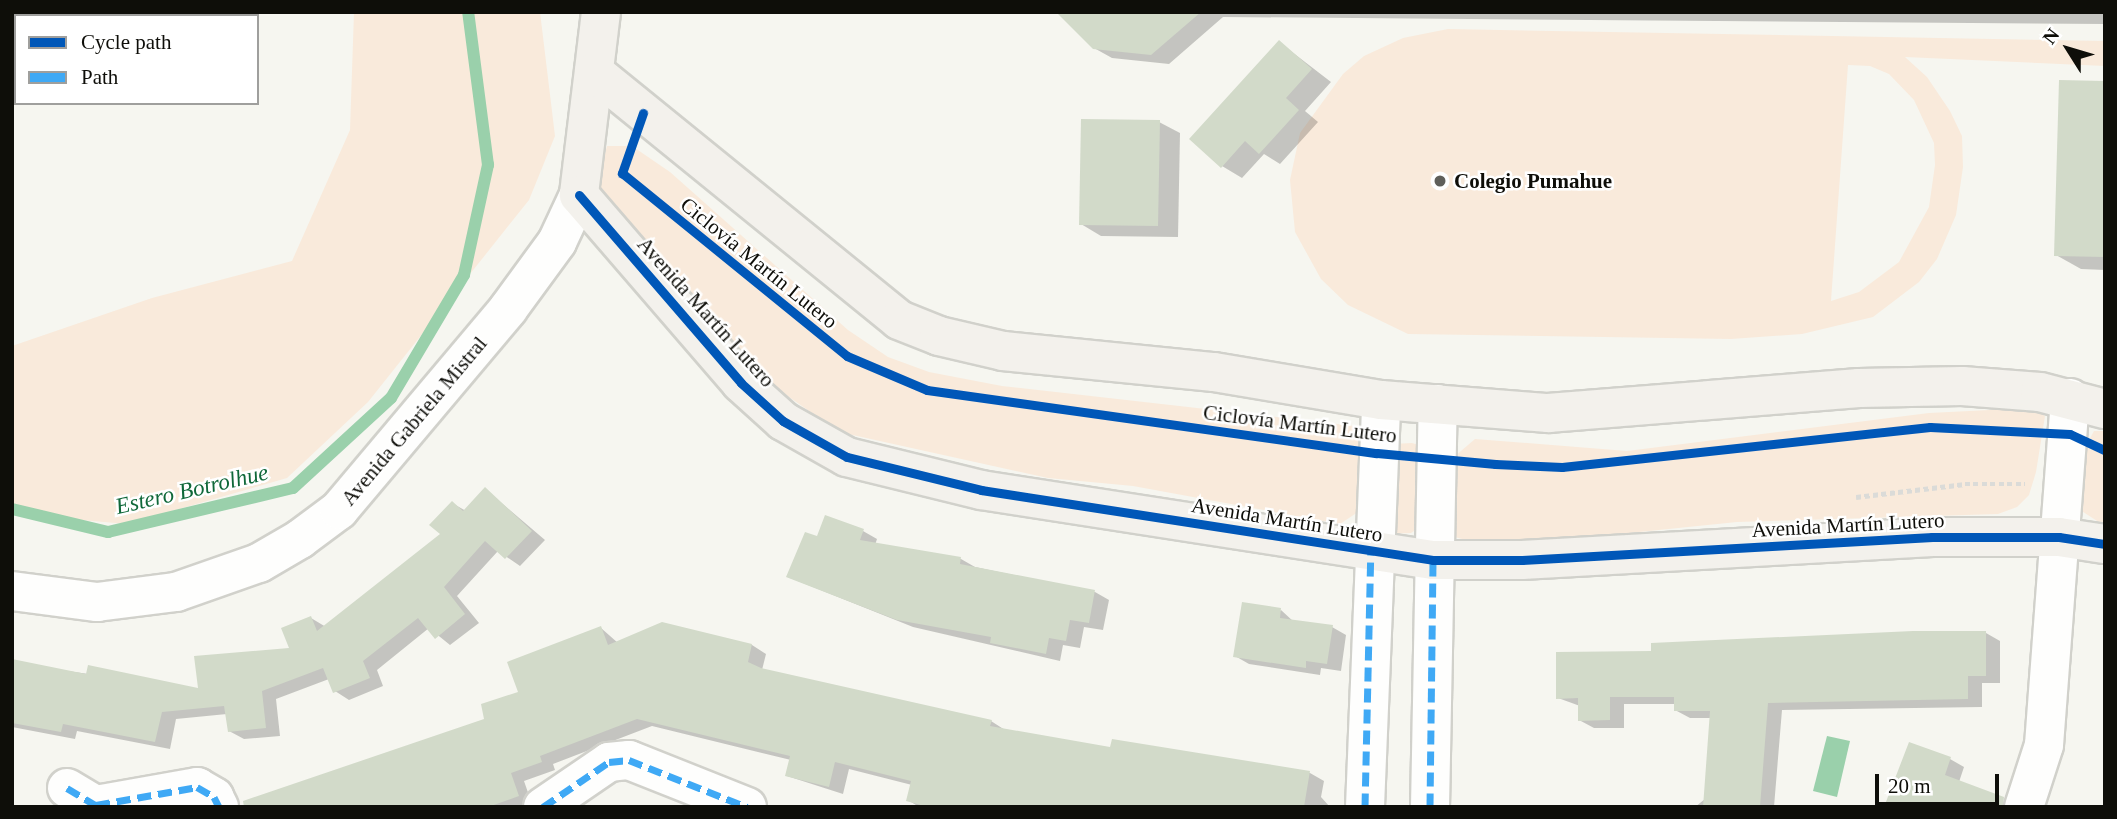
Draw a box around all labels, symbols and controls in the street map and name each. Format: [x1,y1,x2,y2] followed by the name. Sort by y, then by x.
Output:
[14,14,259,105] legend
[2033,14,2103,84] north arrow
[2038,24,2063,48] text: N
[81,30,171,54] text: Cycle path
[81,65,118,89] text: Path
[1454,168,1612,194] place label: Colegio Pumahue
[1432,173,1448,189] marker: Colegio Pumahue
[675,192,843,334] street label: Ciclovía Martín Lutero
[632,232,780,392] street label: Avenida Martín Lutero
[336,331,492,511] street label: Avenida Gabriela Mistral
[1202,400,1398,448] street label: Ciclovía Martín Lutero
[113,459,271,521] water label: Estero Botrolhue
[1190,492,1384,548] street label: Avenida Martín Lutero
[1751,507,1945,543] street label: Avenida Martín Lutero
[1879,760,2003,804] scale bar
[1888,774,1931,798] text: 20 m

